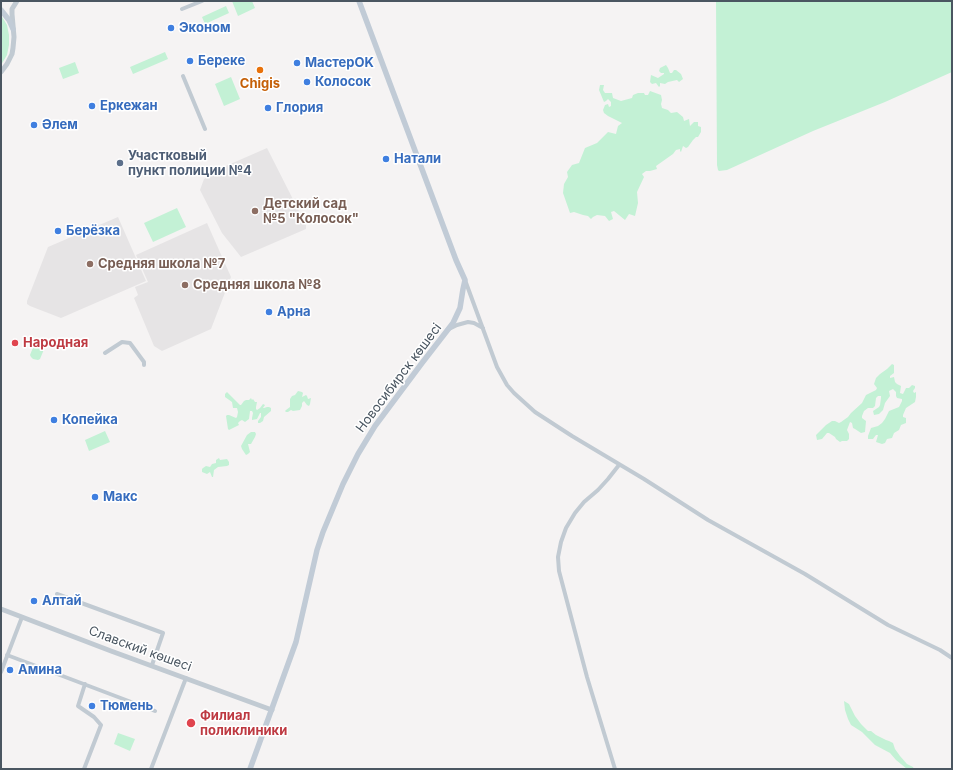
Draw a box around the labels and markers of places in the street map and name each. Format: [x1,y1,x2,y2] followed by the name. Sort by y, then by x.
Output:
[179,20,230,36] place label: Эконом
[166,23,176,33] marker: Эконом
[198,53,245,69] place label: Береке
[305,55,374,71] place label: МастерOK
[185,56,195,66] marker: Береке
[292,58,302,68] marker: МастерOK
[255,65,265,75] marker: Chigis
[315,74,371,90] place label: Колосок
[240,76,280,92] place label: Chigis
[302,77,312,87] marker: Колосок
[100,98,158,114] place label: Еркежан
[276,100,323,116] place label: Глория
[87,101,97,111] marker: Еркежан
[263,103,273,113] marker: Глория
[42,117,78,133] place label: Әлем
[29,120,39,130] marker: Әлем
[128,148,252,179] place label: Участковый пункт полиции №4
[394,151,441,167] place label: Натали
[381,154,391,164] marker: Натали
[115,158,125,168] marker: Участковый пункт полиции №4
[263,196,359,227] place label: Детский сад №5 "Колосок"
[250,206,260,216] marker: Детский сад №5 "Колосок"
[66,223,120,239] place label: Берёзка
[53,226,63,236] marker: Берёзка
[98,256,225,272] place label: Средняя школа №7
[85,259,95,269] marker: Средняя школа №7
[193,277,321,293] place label: Средняя школа №8
[180,280,190,290] marker: Средняя школа №8
[277,304,311,320] place label: Арна
[264,307,274,317] marker: Арна
[23,335,88,351] place label: Народная
[10,338,20,348] marker: Народная
[62,412,118,428] place label: Копейка
[49,415,59,425] marker: Копейка
[103,489,138,505] place label: Макс
[90,492,100,502] marker: Макс
[42,593,82,609] place label: Алтай
[29,596,39,606] marker: Алтай
[18,662,62,678] place label: Амина
[5,665,15,675] marker: Амина
[100,698,153,714] place label: Тюмень
[87,701,97,711] marker: Тюмень
[200,708,287,739] place label: Филиал поликлиники
[185,717,197,729] marker: Филиал поликлиники

